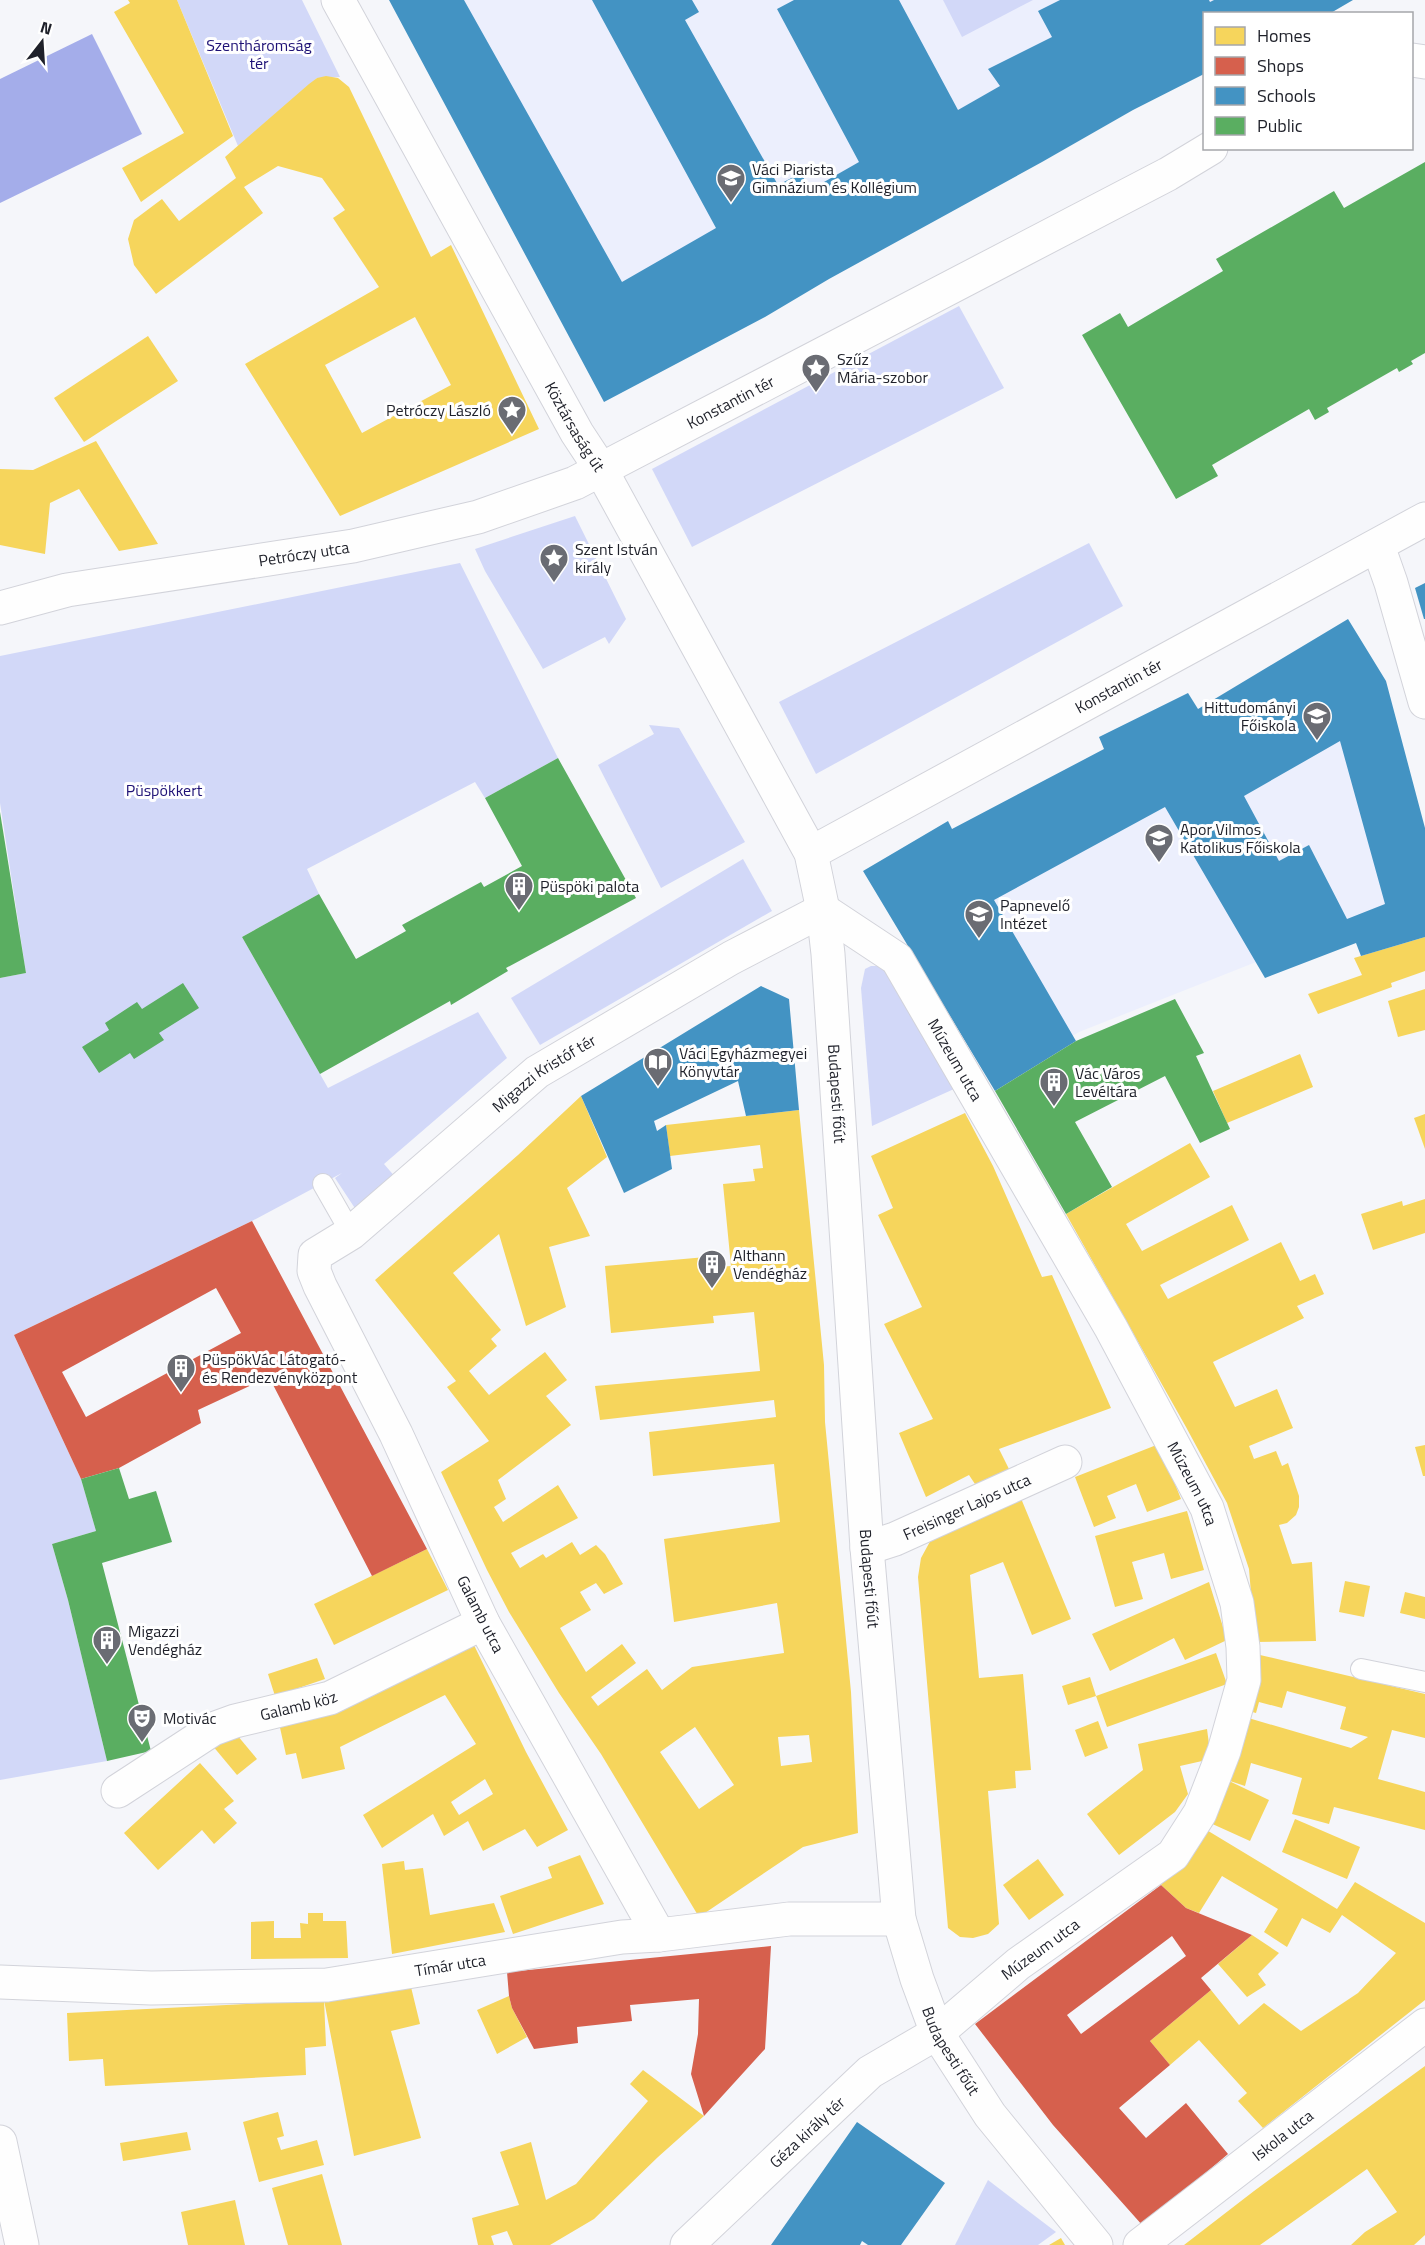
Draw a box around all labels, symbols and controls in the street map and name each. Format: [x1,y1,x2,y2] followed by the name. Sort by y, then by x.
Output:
[12,12,72,72] north arrow
[1203,12,1413,150] legend
[38,15,55,41] text: N
[1257,22,1311,49] text: Homes
[206,33,312,75] park label: Szentháromság tér
[1257,52,1304,79] text: Shops
[1257,82,1316,109] text: Schools
[1257,112,1303,139] text: Public
[752,157,917,199] place label: Váci Piarista Gimnázium és Kollégium
[715,162,747,204] school or university icon: Váci Piarista Gimnázium és Kollégium
[837,347,929,389] place label: Szűz Mária-szobor
[800,352,832,394] place icon: Szűz Mária-szobor
[682,369,779,435] street label: Konstantin tér
[539,377,611,476] street label: Köztársaság út
[496,394,528,436] place icon: Petróczy László
[386,398,491,422] place label: Petróczy László
[257,535,351,572] street label: Petróczy utca
[575,537,658,579] place label: Szent István király
[538,542,570,584] place icon: Szent István király
[1071,652,1167,719] street label: Konstantin tér
[1204,695,1296,737] place label: Hittudományi Főiskola
[1301,700,1333,742] school or university icon: Hittudományi Főiskola
[126,778,203,802] park label: Püspökkert
[1180,817,1301,859] place label: Apor Vilmos Katolikus Főiskola
[1143,822,1175,864] school or university icon: Apor Vilmos Katolikus Főiskola
[503,870,535,912] building icon: Püspöki palota
[540,874,639,898] place label: Püspöki palota
[1000,893,1070,935] place label: Papnevelő Intézet
[963,898,995,940] school or university icon: Papnevelő Intézet
[922,1014,989,1105] street label: Múzeum utca
[487,1028,601,1118] street label: Migazzi Kristóf tér
[679,1041,807,1083] place label: Váci Egyházmegyei Könyvtár
[822,1043,852,1144] street label: Budapesti főút
[642,1046,674,1088] library icon: Váci Egyházmegyei Könyvtár
[1075,1061,1141,1103] place label: Vác Város Levéltára
[1038,1066,1070,1108] building icon: Vác Város Levéltára
[733,1243,807,1285] place label: Althann Vendégház
[696,1248,728,1290] building icon: Althann Vendégház
[202,1347,358,1389] place label: PüspökVác Látogató- és Rendezvényközpont
[165,1352,197,1394] building icon: PüspökVác Látogató- és Rendezvényközpont
[1162,1437,1224,1529] street label: Múzeum utca
[899,1467,1034,1546] street label: Freisinger Lajos utca
[854,1528,886,1629] street label: Budapesti főút
[451,1571,511,1657] street label: Galamb utca
[128,1619,202,1661] place label: Migazzi Vendégház
[91,1624,123,1666] building icon: Migazzi Vendégház
[258,1684,341,1727] street label: Galamb köz
[126,1702,158,1744] theatre icon: Motivác
[163,1706,216,1730] place label: Motivác
[996,1912,1084,1986] street label: Múzeum utca
[413,1947,487,1983] street label: Tímár utca
[916,2003,986,2100] street label: Budapesti főút
[764,2090,850,2173] street label: Géza király tér
[1247,2104,1318,2166] street label: Iskola utca

